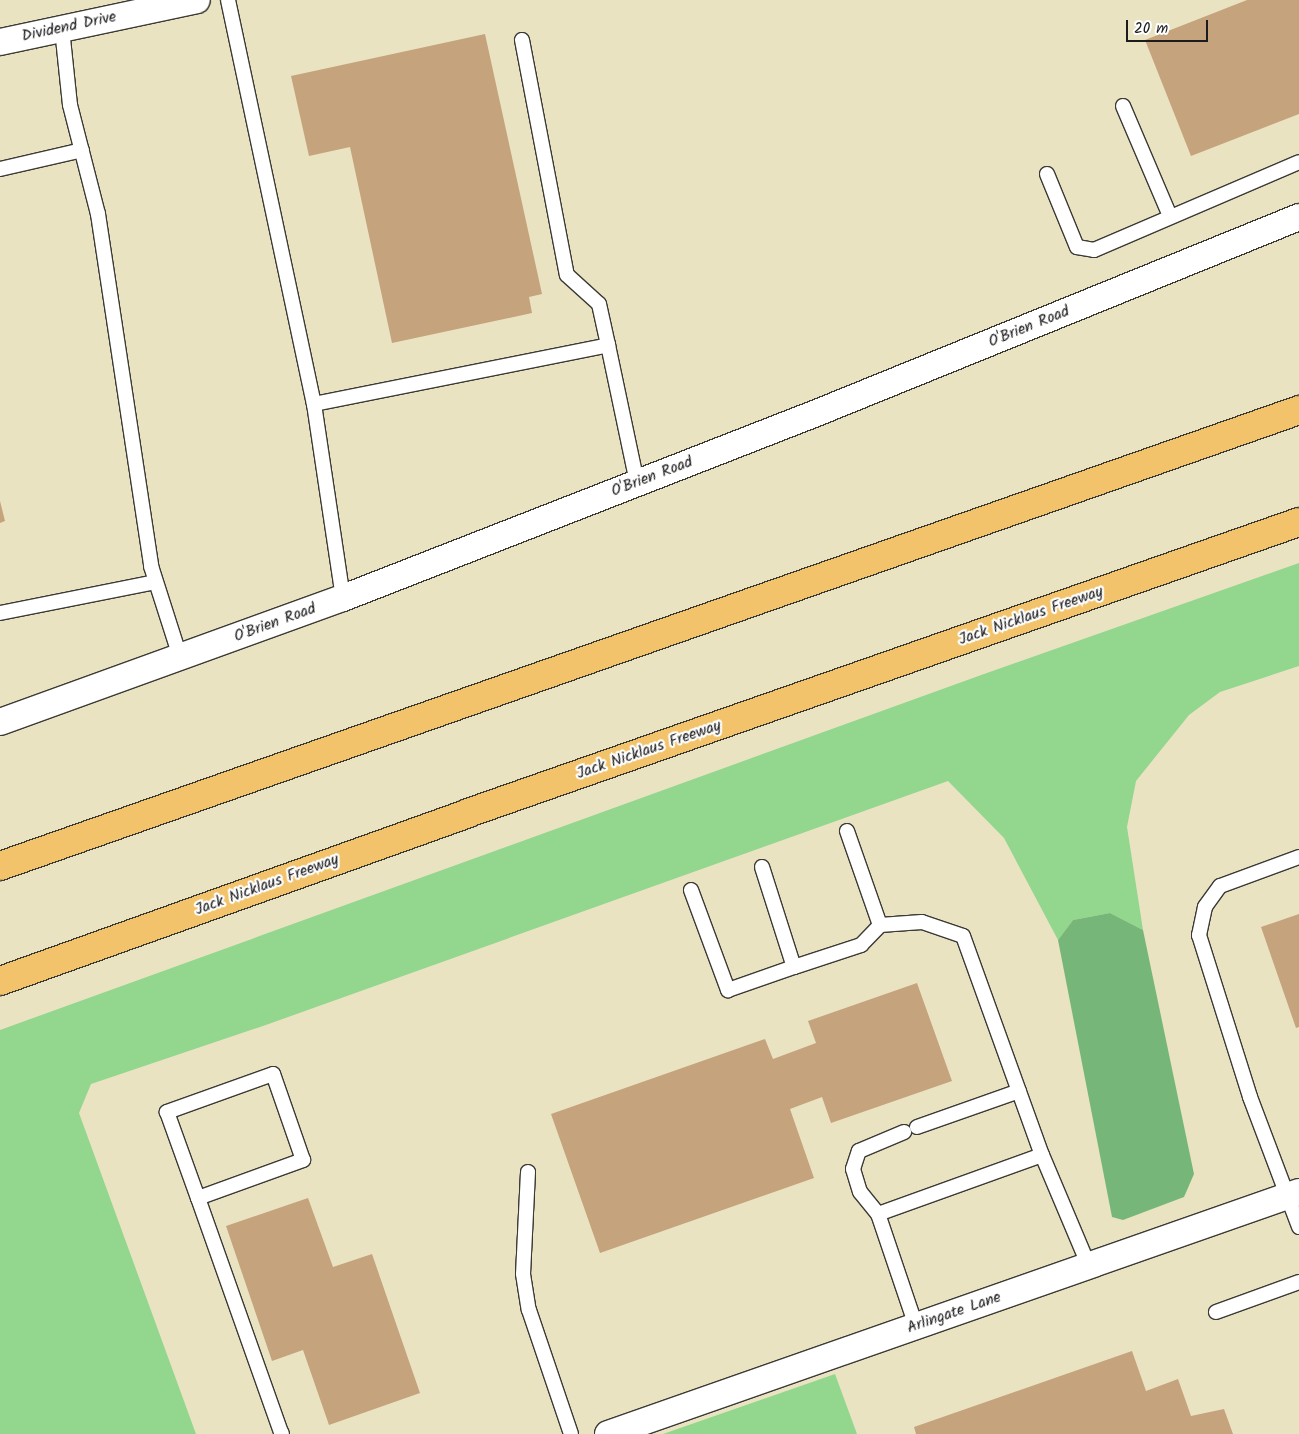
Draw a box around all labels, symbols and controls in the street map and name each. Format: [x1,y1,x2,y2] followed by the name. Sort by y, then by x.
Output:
[20,8,118,46] street label: Dividend Drive
[1129,10,1212,42] scale bar
[1134,17,1168,41] text: 20 m
[986,302,1072,352] street label: O'Brien Road
[609,453,695,501] street label: O'Brien Road
[956,582,1106,650] street label: Jack Nicklaus Freeway
[231,599,319,647] street label: O'Brien Road
[574,716,724,784] street label: Jack Nicklaus Freeway
[193,850,341,920] street label: Jack Nicklaus Freeway
[904,1288,1004,1338] street label: Arlingate Lane

